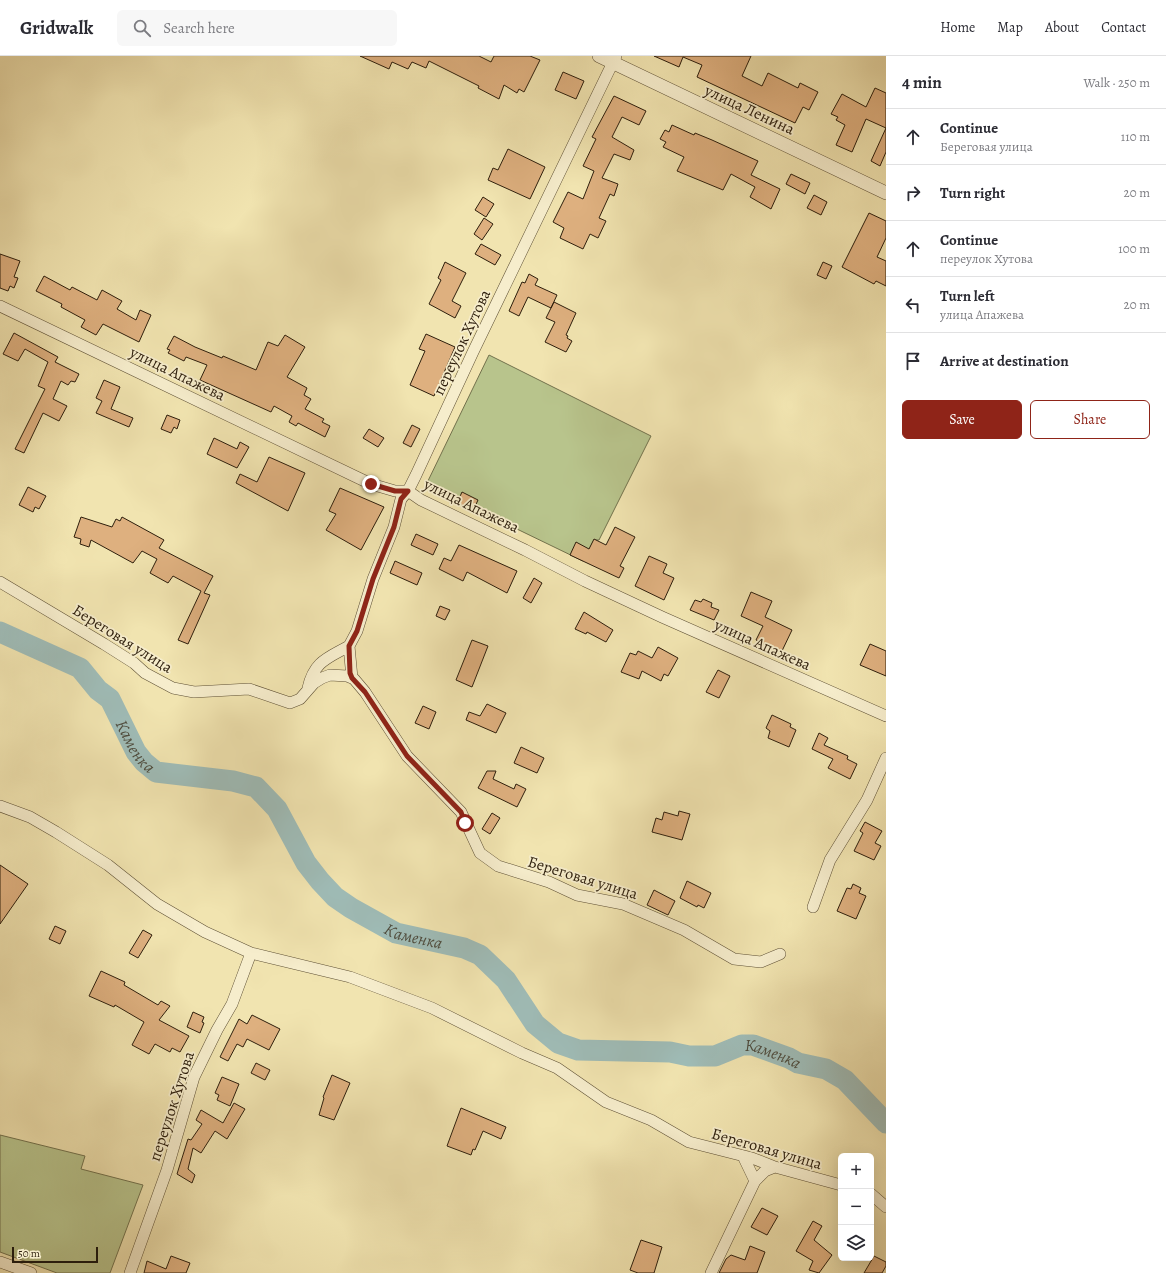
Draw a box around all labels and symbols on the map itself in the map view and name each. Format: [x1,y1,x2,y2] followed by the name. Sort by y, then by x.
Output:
[700,79,799,141] street label: улица Ленина
[428,285,496,399] street label: переулок Хутова
[125,341,229,407] street label: улица Апажева
[419,473,523,539] street label: улица Апажева
[362,475,380,493] route end
[68,599,177,679] street label: Береговая улица
[710,613,815,676] street label: улица Апажева
[110,716,160,779] water label: Каменка
[456,814,474,832] route start
[525,851,641,905] street label: Береговая улица
[380,918,445,955] water label: Каменка
[745,1034,805,1075] water label: Каменка
[144,1048,200,1164] street label: переулок Хутова
[709,1123,825,1175] street label: Береговая улица
[12,1245,98,1264] scale bar

